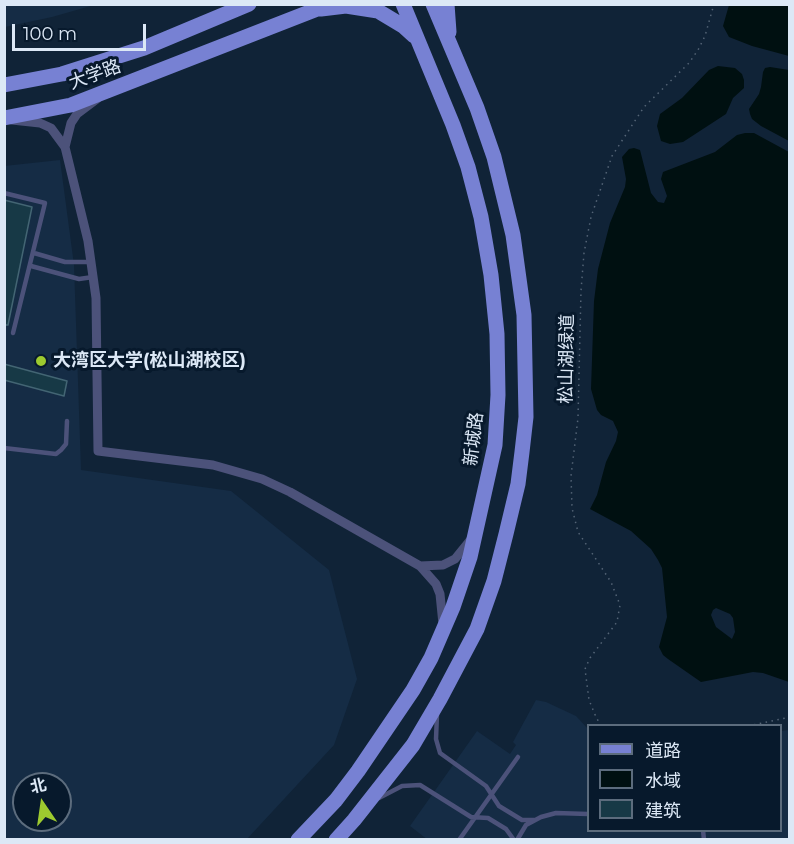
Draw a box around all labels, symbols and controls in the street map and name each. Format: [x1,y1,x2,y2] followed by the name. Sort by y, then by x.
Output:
[15,12,148,50] scale bar
[23,23,77,45] text: 100 m
[66,56,124,94] street label: 大学路
[555,314,579,404] street label: 松山湖绿道
[53,350,246,372] place label: 大湾区大学(松山湖校区)
[34,354,48,368] marker: 大湾区大学(松山湖校区)
[460,411,488,467] street label: 新城路
[587,724,782,832] legend
[645,740,681,762] text: 道路
[645,770,681,792] text: 水域
[12,772,72,832] north arrow
[28,775,48,797] text: 北
[645,800,681,822] text: 建筑

